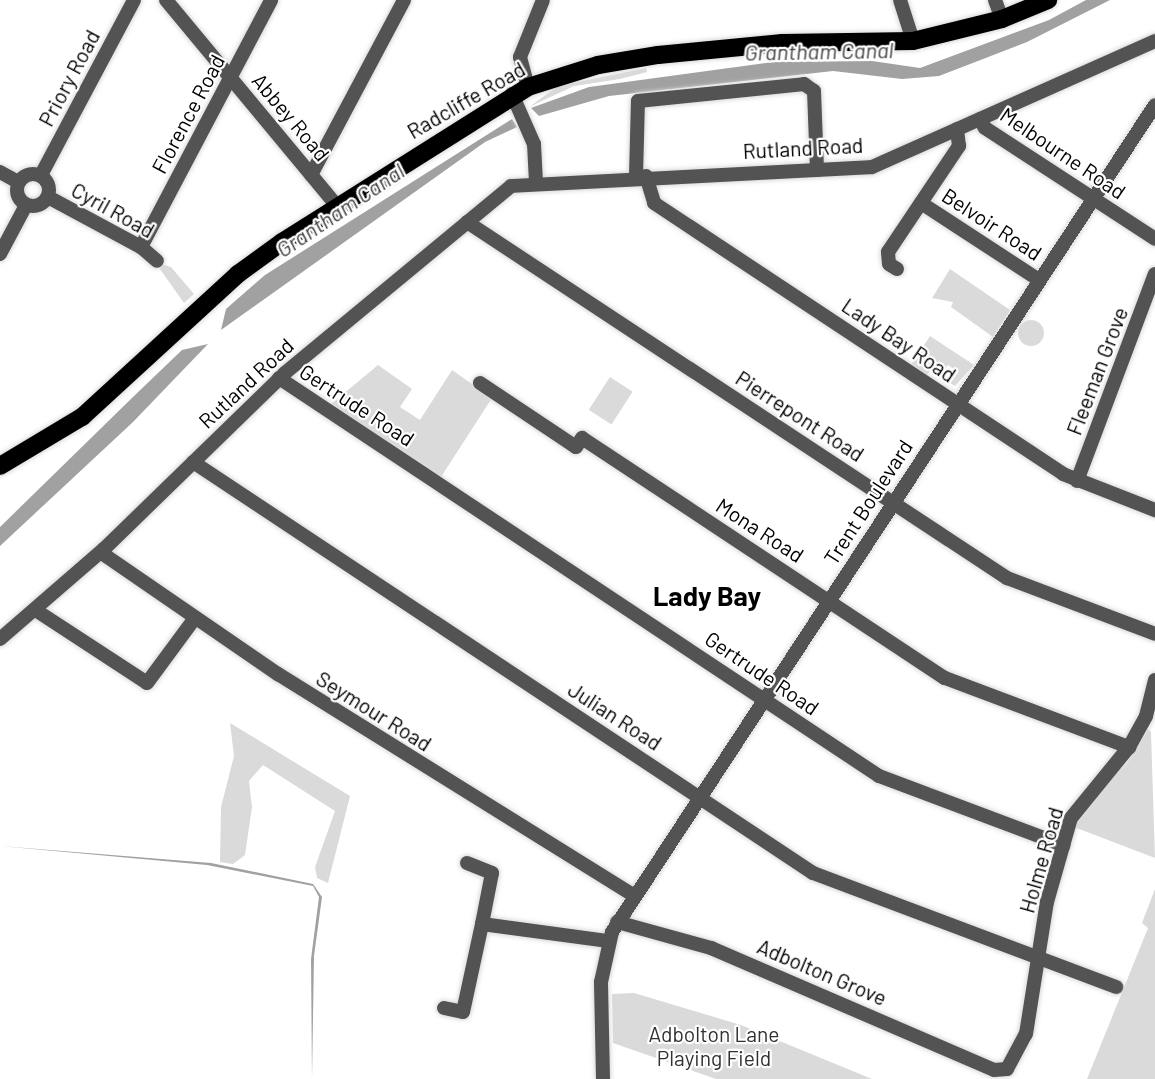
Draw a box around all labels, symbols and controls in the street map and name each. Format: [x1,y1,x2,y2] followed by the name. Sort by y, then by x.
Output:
[33,26,105,130] street label: Priory Road
[744,37,894,65] water label: Grantham Canal
[146,50,230,178] street label: Florence Road
[403,56,529,144] street label: Radcliffe Road
[247,68,335,166] street label: Abbey Road
[996,102,1130,204] street label: Melbourne Road
[742,132,864,164] street label: Rutland Road
[271,157,409,263] water label: Grantham Canal
[67,177,159,243] street label: Cyril Road
[937,182,1047,266] street label: Belvoir Road
[837,293,961,387] street label: Lady Bay Road
[1061,303,1133,439] street label: Fleeman Grove
[193,333,299,433] street label: Rutland Road
[295,359,419,451] street label: Gertrude Road
[731,365,869,467] street label: Pierrepont Road
[818,435,918,569] street label: Trent Boulevard
[712,492,808,568] street label: Mona Road
[653,580,761,612] district label: Lady Bay
[700,626,824,720] street label: Gertrude Road
[312,666,436,756] street label: Seymour Road
[564,677,666,755] street label: Julian Road
[1014,804,1068,916] street label: Holme Road
[754,933,890,1011] street label: Adbolton Grove
[649,1021,779,1071] park label: Adbolton Lane Playing Field

